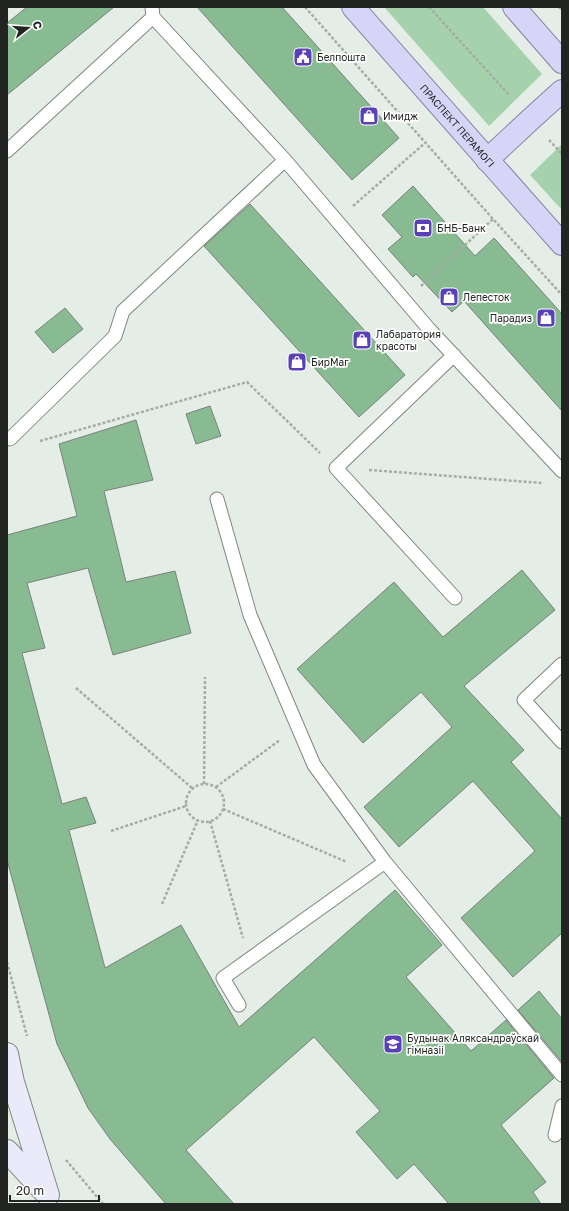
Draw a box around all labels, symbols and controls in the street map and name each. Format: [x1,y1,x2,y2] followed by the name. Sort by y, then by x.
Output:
[8,8,48,48] north arrow
[31,19,45,31] text: С
[292,46,314,68] public building icon: Белпошта
[317,51,366,63] place label: Белпошта
[418,82,497,169] street label: ПРАСПЕКТ ПЕРАМОГІ
[358,105,380,127] shop icon: Имидж
[383,110,418,122] place label: Имидж
[412,217,434,239] bank icon: БНБ-Банк
[437,222,486,234] place label: БНБ-Банк
[438,286,460,308] shop icon: Лепесток
[463,291,510,303] place label: Лепесток
[535,307,557,329] shop icon: Парадиз
[490,312,532,324] place label: Парадиз
[376,328,441,352] place label: Лабаратория красоты
[351,329,373,351] shop icon: Лабаратория красоты
[286,351,308,373] shop icon: БирМаг
[311,356,349,368] place label: БирМаг
[407,1032,539,1056] place label: Будынак Аляксандраўскай гімназіі
[382,1033,404,1055] school or university icon: Будынак Аляксандраўскай гімназіі
[10,1177,99,1203] scale bar
[16,1183,44,1198] text: 20 m

